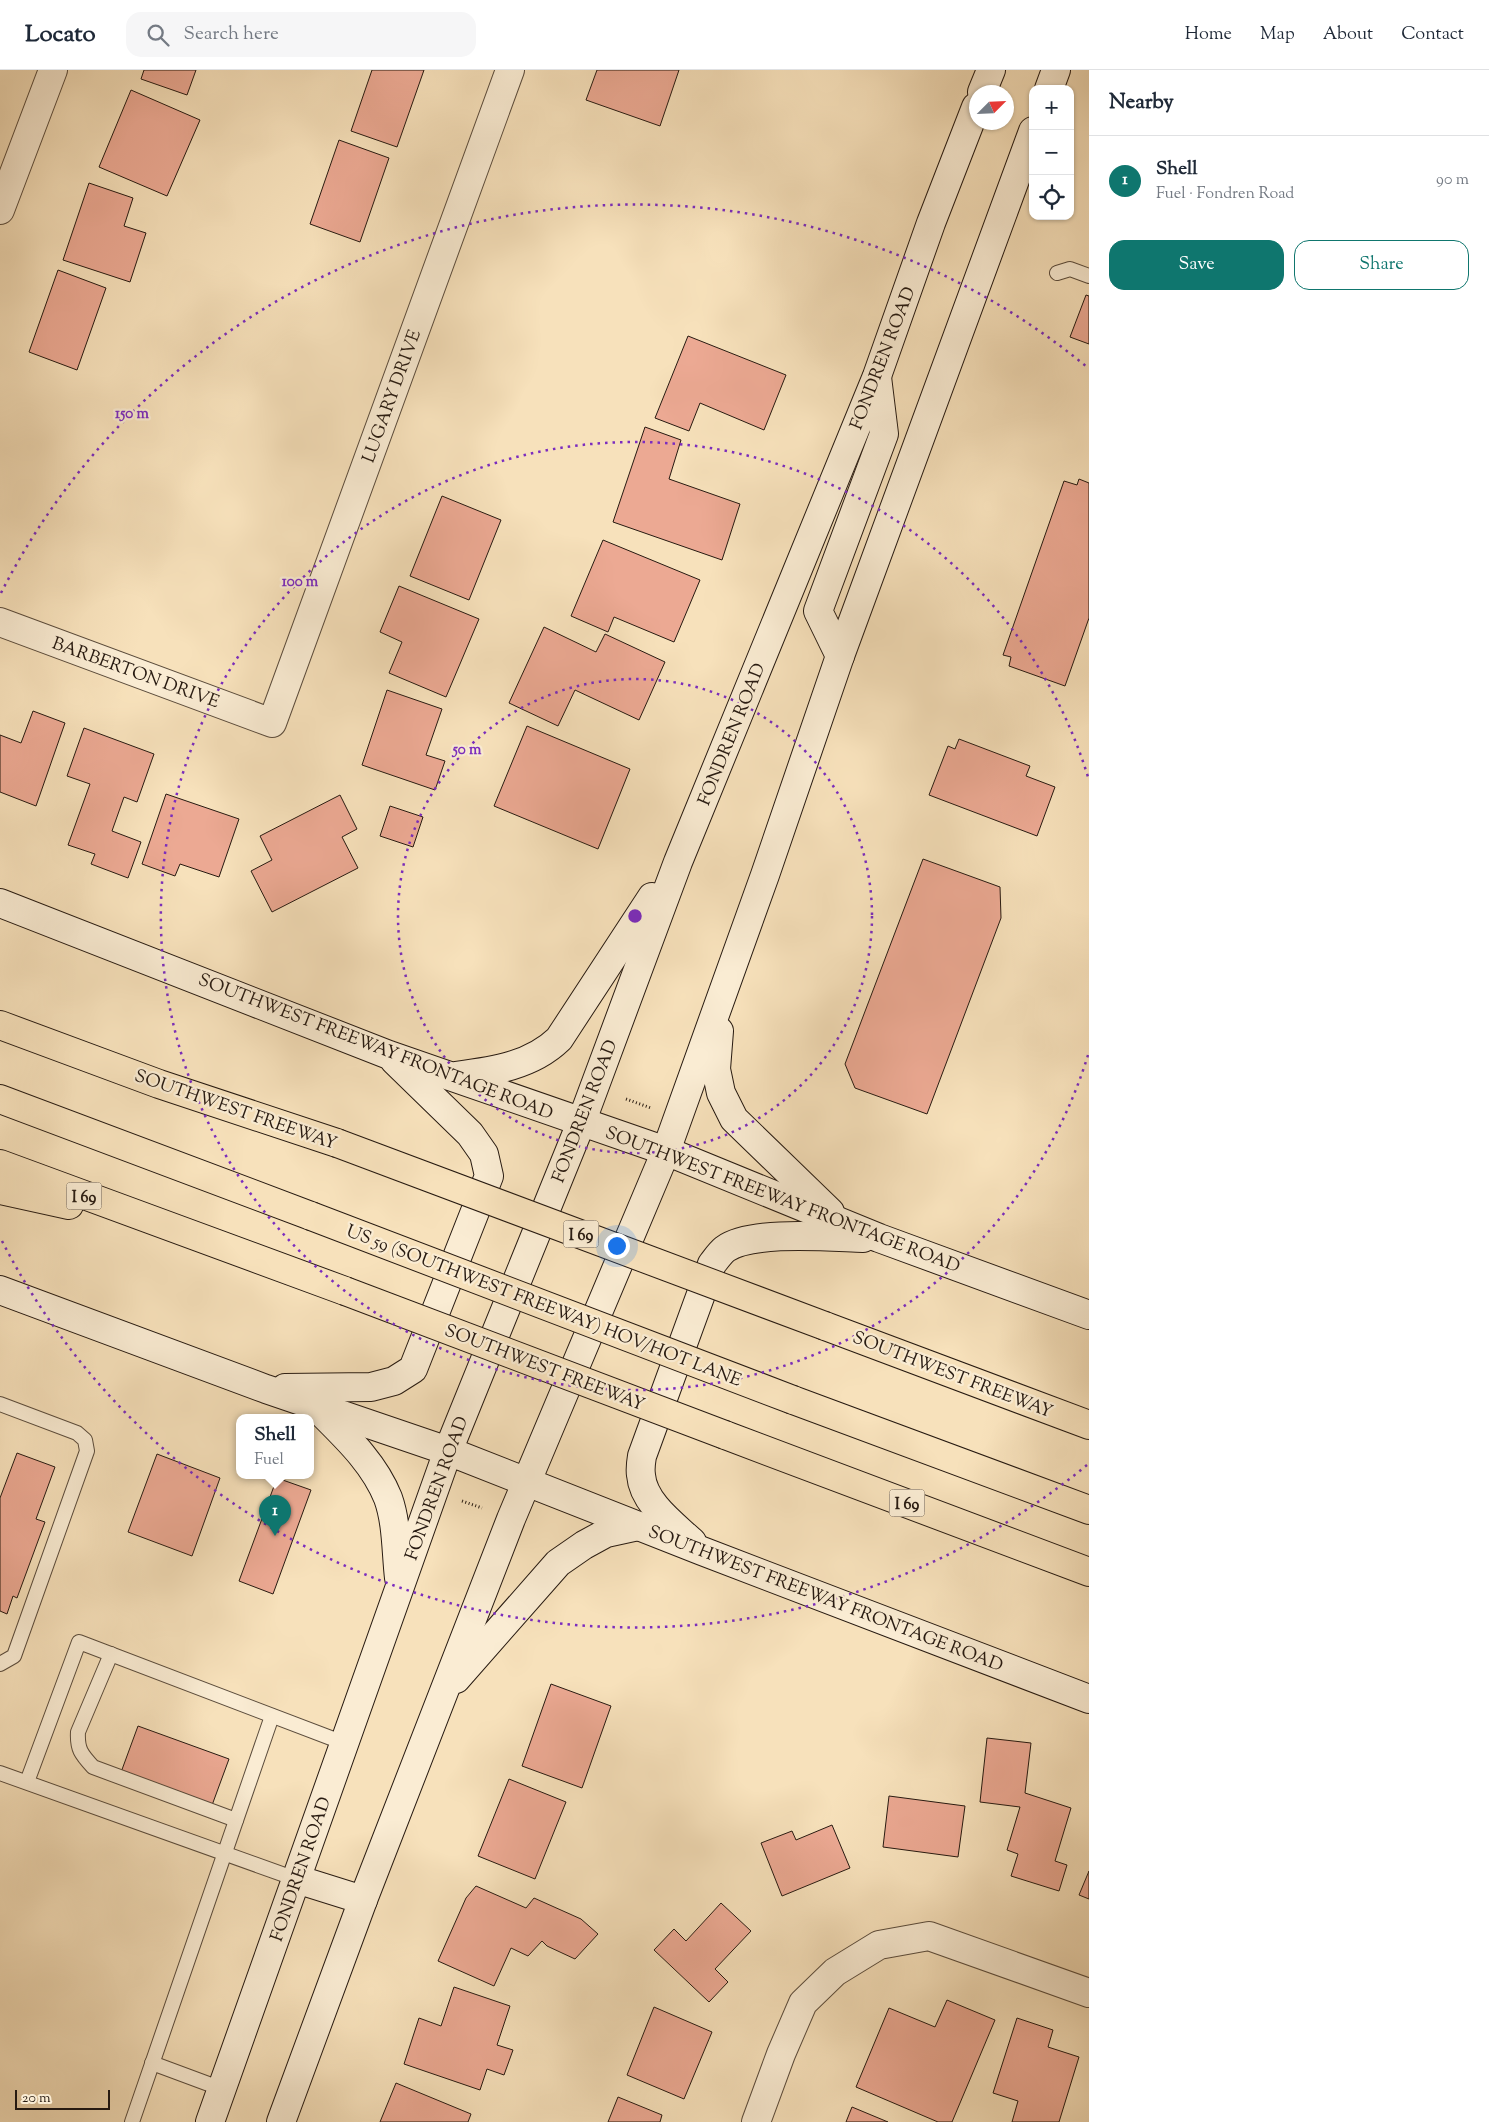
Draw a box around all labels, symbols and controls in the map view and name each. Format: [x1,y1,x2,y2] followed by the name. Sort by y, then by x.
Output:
[126,12,476,57] search box
[25,18,96,52] text: Locato
[144,21,172,49] icon: search
[184,21,279,48] text: Search here
[1185,22,1232,48] text: Home
[1260,22,1295,48] text: Map
[1323,22,1373,48] text: About
[1401,22,1464,48] text: Contact
[969,85,1014,130] north arrow
[1029,85,1074,220] map controls
[1029,85,1074,130] button: +
[1109,88,1174,118] text: Nearby
[1029,130,1074,175] button: −
[1156,156,1198,183] text: Shell
[1122,169,1128,192] text: 1
[1436,169,1469,192] text: 90 m
[1029,175,1074,220] button: locate
[1156,183,1294,206] text: Fuel · Fondren Road
[1109,240,1284,290] button: Save
[1294,240,1469,290] button: Share
[845,283,923,434] street label: FONDREN ROAD
[357,326,429,467] street label: LUGARY DRIVE
[115,404,149,425] text: 150 m
[282,572,319,593] text: 100 m
[48,632,223,716] street label: BARBERTON DRIVE
[692,660,773,810] street label: FONDREN ROAD
[452,740,482,761] text: 50 m
[626,907,644,925] centre of rings
[196,968,556,1124] street label: SOUTHWEST FREEWAY FRONTAGE ROAD
[547,1036,625,1187] street label: FONDREN ROAD
[132,1064,340,1154] street label: SOUTHWEST FREEWAY
[601,1121,963,1281] street label: SOUTHWEST FREEWAY FRONTAGE ROAD
[66,1182,102,1210] road number: I 69
[343,1219,745,1391] street label: US 59 (SOUTHWEST FREEWAY) HOV/HOT LANE
[564,1220,598,1248] road number: I 69
[604,1233,630,1259] your location
[442,1319,648,1415] street label: SOUTHWEST FREEWAY
[848,1326,1056,1426] street label: SOUTHWEST FREEWAY
[400,1413,476,1564] street label: FONDREN ROAD
[236,1414,314,1479] popup
[254,1422,296,1449] text: Shell
[254,1449,284,1472] text: Fuel
[890,1490,924,1516] road number: I 69
[259,1495,291,1536] pin: 1
[644,1520,1006,1680] street label: SOUTHWEST FREEWAY FRONTAGE ROAD
[265,1794,339,1945] street label: FONDREN ROAD
[15,2087,110,2110] scale bar
[22,2089,51,2109] text: 20 m

